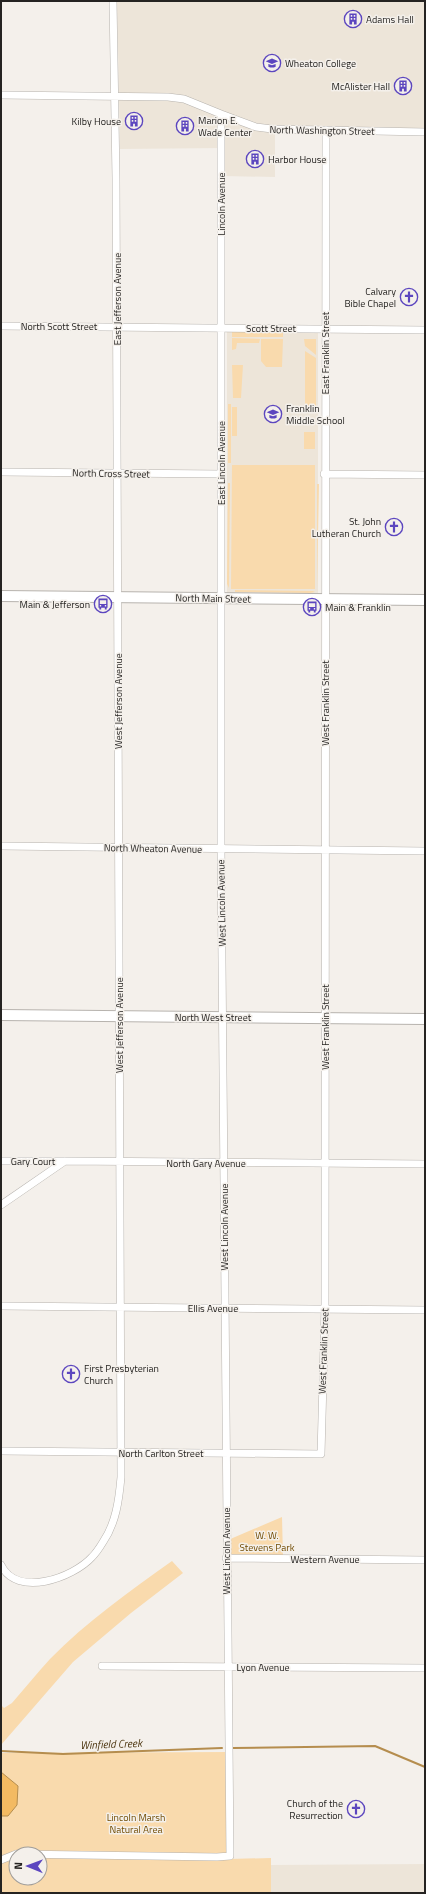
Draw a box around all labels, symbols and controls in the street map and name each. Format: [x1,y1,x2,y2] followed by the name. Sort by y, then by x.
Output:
[343,9,363,29] building icon: Adams Hall
[366,12,414,27] place label: Adams Hall
[262,53,282,73] school or university icon: Wheaton College
[285,56,356,71] place label: Wheaton College
[393,76,413,96] building icon: McAlister Hall
[332,79,390,94] place label: McAlister Hall
[124,111,144,131] building icon: Kilby House
[198,113,253,140] place label: Marion E. Wade Center
[72,114,121,129] place label: Kilby House
[175,116,195,136] building icon: Marion E. Wade Center
[269,122,375,139] street label: North Washington Street
[245,149,265,169] building icon: Harbor House
[268,152,326,167] place label: Harbor House
[214,172,229,236] street label: Lincoln Avenue
[110,253,125,345] street label: East Jefferson Avenue
[344,284,396,311] place label: Calvary Bible Chapel
[399,287,419,307] church icon: Calvary Bible Chapel
[318,311,333,394] street label: East Franklin Street
[21,319,98,334] street label: North Scott Street
[246,321,296,336] street label: Scott Street
[286,401,345,428] place label: Franklin Middle School
[263,404,283,424] school or university icon: Franklin Middle School
[214,421,229,505] street label: East Lincoln Avenue
[72,465,151,482] street label: North Cross Street
[312,514,381,541] place label: St. John Lutheran Church
[384,517,404,537] church icon: St. John Lutheran Church
[175,590,251,607] street label: North Main Street
[93,594,113,614] bus stop icon: Main & Jefferson
[20,597,90,612] place label: Main & Jefferson
[302,597,322,617] bus stop icon: Main & Franklin
[325,600,391,615] place label: Main & Franklin
[111,653,126,749] street label: West Jefferson Avenue
[318,660,333,746] street label: West Franklin Street
[104,840,202,857] street label: North Wheaton Avenue
[213,859,230,947] street label: West Lincoln Avenue
[112,977,127,1073] street label: West Jefferson Avenue
[318,984,333,1070] street label: West Franklin Street
[175,1010,252,1025] street label: North West Street
[11,1154,56,1169] street label: Gary Court
[166,1156,246,1171] street label: North Gary Avenue
[217,1183,232,1271] street label: West Lincoln Avenue
[188,1301,238,1316] street label: Ellis Avenue
[315,1307,333,1394] street label: West Franklin Street
[84,1361,159,1388] place label: First Presbyterian Church
[61,1364,81,1384] church icon: First Presbyterian Church
[119,1446,204,1461] street label: North Carlton Street
[219,1507,234,1595] street label: West Lincoln Avenue
[240,1528,295,1555] park label: W. W. Stevens Park
[290,1552,360,1567] street label: Western Avenue
[236,1660,290,1675] street label: Lyon Avenue
[80,1735,143,1753] water label: Winfield Creek
[287,1796,343,1823] place label: Church of the Resurrection
[346,1799,366,1819] church icon: Church of the Resurrection
[107,1810,165,1837] park label: Lincoln Marsh Natural Area
[8,1846,48,1886] north arrow
[10,1862,26,1870] text: N

